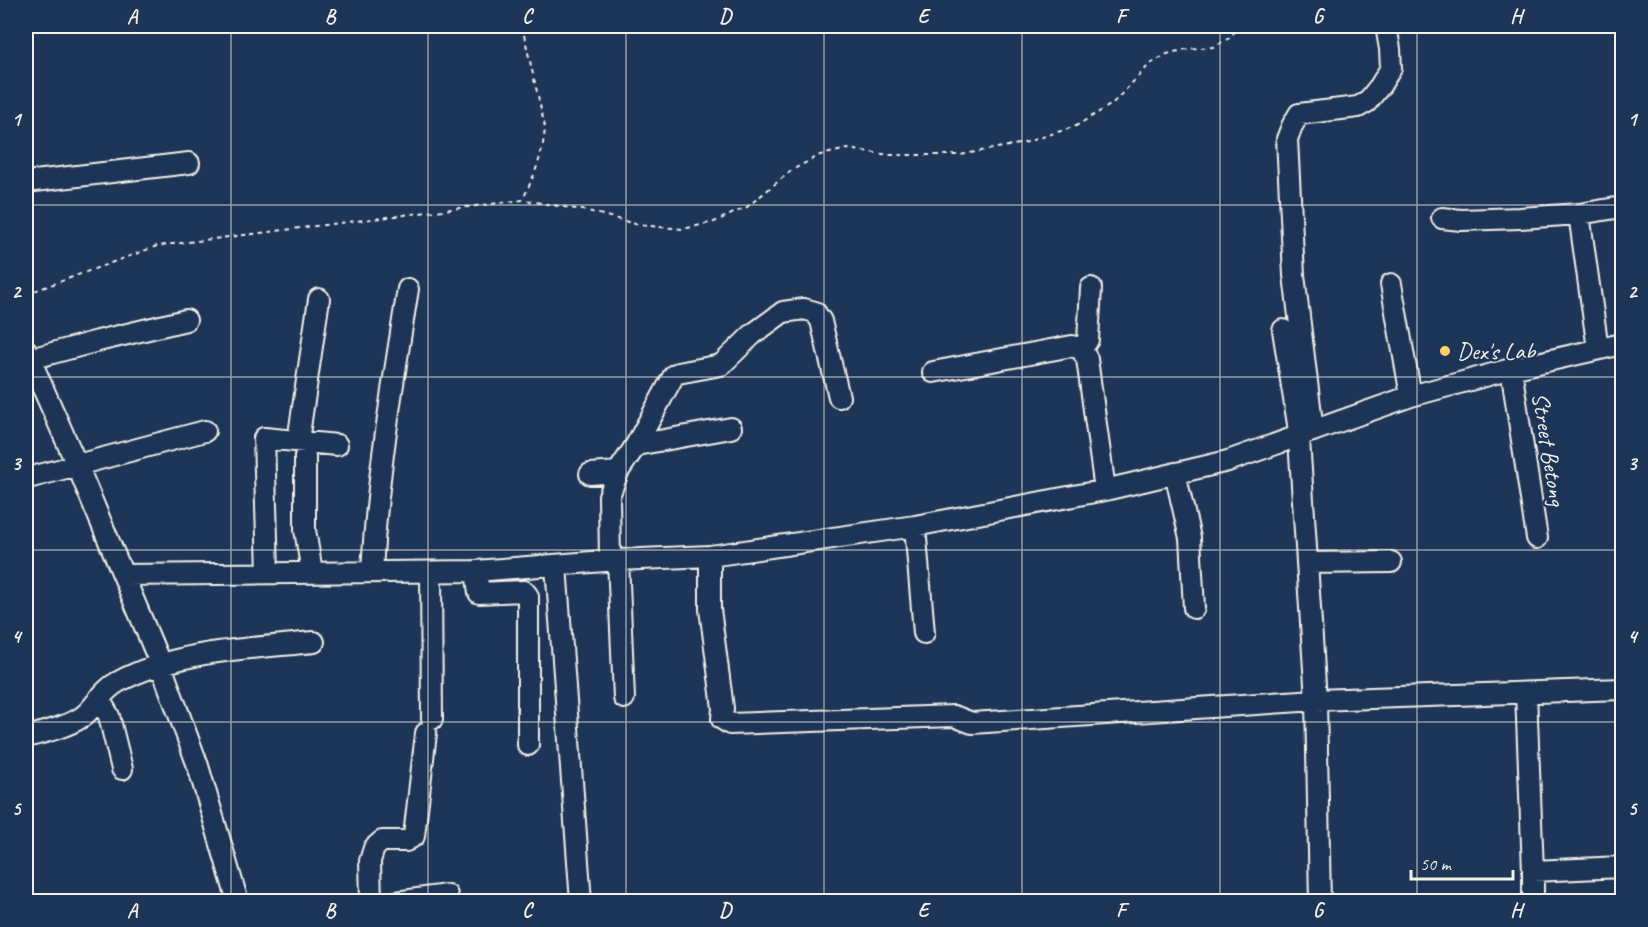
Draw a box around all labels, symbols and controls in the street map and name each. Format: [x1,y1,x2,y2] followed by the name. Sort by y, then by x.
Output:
[127,4,139,29] text: A
[325,4,337,29] text: B
[522,4,534,29] text: C
[719,4,733,29] text: D
[918,4,932,29] text: E
[1116,4,1130,29] text: F
[1313,4,1326,29] text: G
[1510,4,1525,29] text: H
[12,107,23,132] text: 1
[1628,107,1639,132] text: 1
[12,279,23,304] text: 2
[1628,279,1639,304] text: 2
[1457,336,1537,366] place label: Dex's Lab
[1438,344,1452,358] marker: Dex's Lab
[1525,390,1573,509] street label: Street Betong
[12,451,23,476] text: 3
[1628,451,1639,476] text: 3
[12,624,24,649] text: 4
[1628,624,1640,649] text: 4
[12,796,23,821] text: 5
[1628,796,1639,821] text: 5
[1411,843,1513,881] scale bar
[1420,853,1453,875] text: 50 m
[127,898,139,923] text: A
[325,898,337,923] text: B
[522,898,534,923] text: C
[719,898,733,923] text: D
[918,898,932,923] text: E
[1116,898,1130,923] text: F
[1313,898,1326,923] text: G
[1510,898,1525,923] text: H

